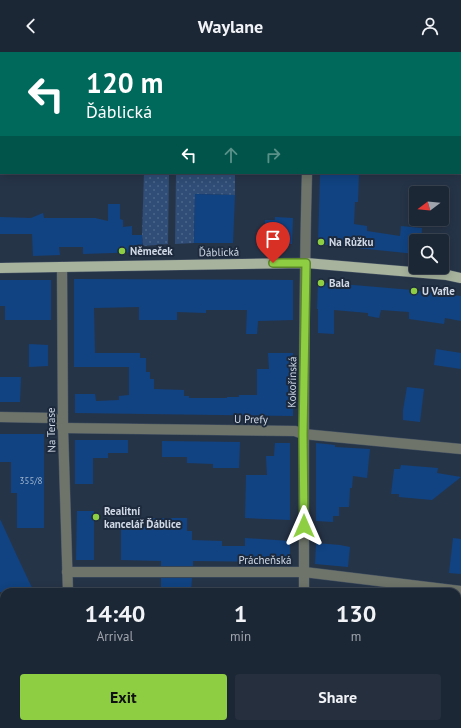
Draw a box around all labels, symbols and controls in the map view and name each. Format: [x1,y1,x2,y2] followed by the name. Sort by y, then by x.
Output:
[20,15,42,37] icon: back
[198,15,263,38] text: Waylane
[419,15,441,37] icon: person
[86,64,163,101] text: 120 m
[20,68,72,120] icon: left
[86,100,152,123] text: Ďáblická
[178,144,200,166] icon: left
[220,144,242,166] icon: ahead
[262,144,284,166] icon: right
[409,186,449,226] north arrow
[409,186,449,274] map controls
[256,222,290,263] pin
[262,228,284,250] icon: arrive
[409,234,449,274] button: search
[329,235,373,249] place label: Na Růžku
[316,237,326,247] marker: Na Růžku
[130,244,173,258] place label: Němeček
[199,245,239,259] street label: Ďáblická
[117,246,127,256] marker: Němeček
[329,276,350,290] place label: Bala
[316,278,326,288] marker: Bala
[422,284,455,298] place label: U Vafle
[409,286,419,296] marker: U Vafle
[285,356,299,408] street label: Kokořínská
[44,407,58,453] street label: Na Terase
[234,412,269,426] street label: U Prefy
[20,475,42,486] house number: 355/8
[104,504,182,531] place label: Realitní kancelář Ďáblice
[283,505,325,547] position arrow
[91,512,101,522] marker: Realitní kancelář Ďáblice
[239,553,291,567] street label: Prácheňská
[85,598,145,629] text: 14:40
[234,598,247,629] text: 1
[336,598,376,629] text: 130
[97,628,133,645] text: Arrival
[230,628,251,645] text: min
[351,628,361,645] text: m
[20,674,227,720] button: Exit
[235,674,441,720] button: Share

